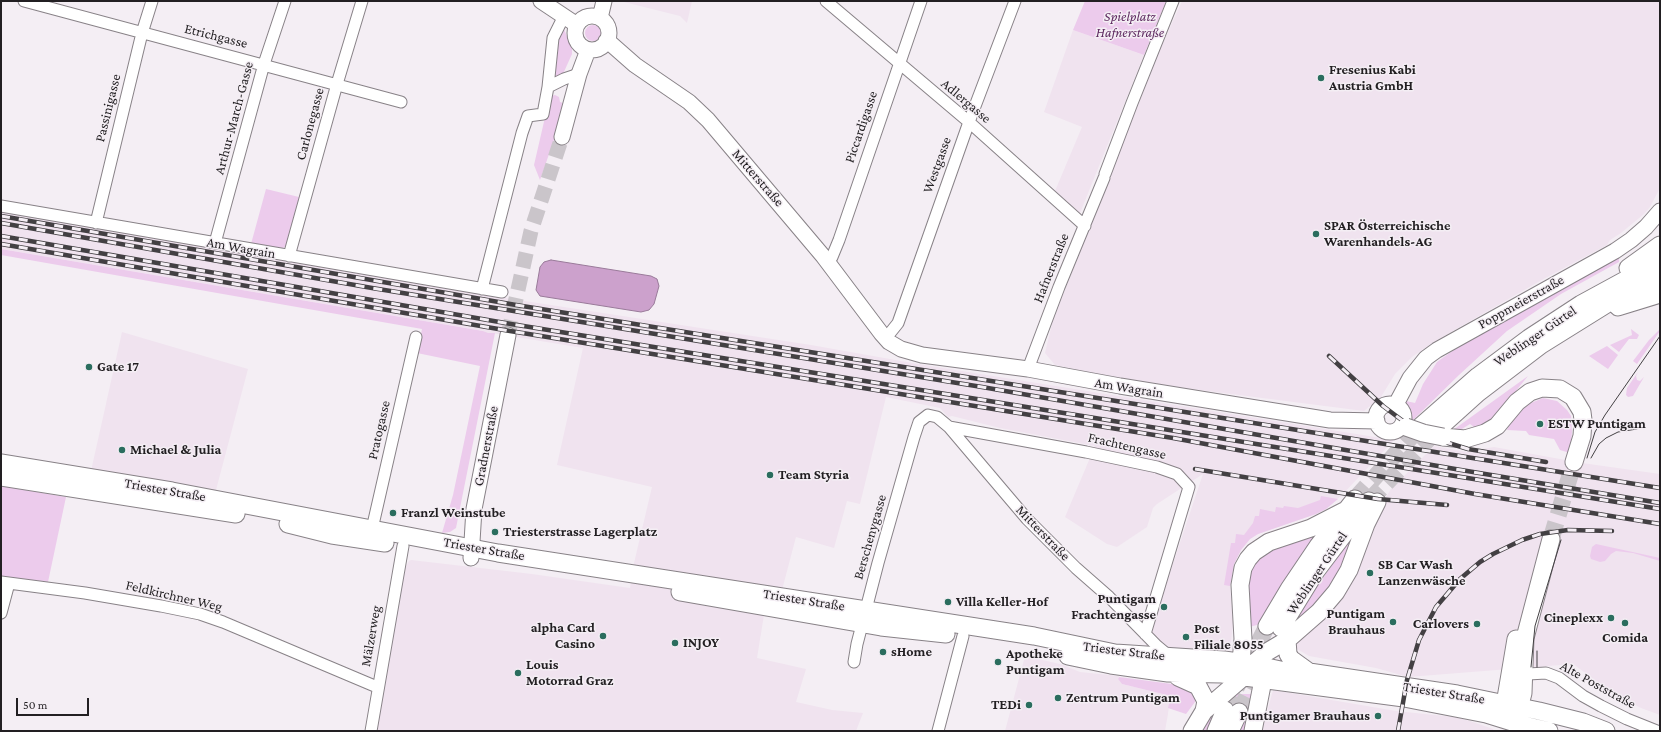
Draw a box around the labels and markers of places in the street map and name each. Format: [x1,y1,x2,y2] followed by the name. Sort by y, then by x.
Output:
[1329,62,1416,94] place label: Fresenius Kabi Austria GmbH
[1316,73,1326,83] marker: Fresenius Kabi Austria GmbH
[1324,218,1451,250] place label: SPAR Österreichische Warenhandels-AG
[1311,229,1321,239] marker: SPAR Österreichische Warenhandels-AG
[97,359,139,375] place label: Gate 17
[84,362,94,372] marker: Gate 17
[1548,416,1646,432] place label: ESTW Puntigam
[1535,419,1545,429] marker: ESTW Puntigam
[130,442,221,458] place label: Michael & Julia
[117,445,127,455] marker: Michael & Julia
[778,467,849,483] place label: Team Styria
[765,470,775,480] marker: Team Styria
[401,505,506,521] place label: Franzl Weinstube
[388,508,398,518] marker: Franzl Weinstube
[503,524,657,540] place label: Triesterstrasse Lagerplatz
[490,527,500,537] marker: Triesterstrasse Lagerplatz
[1378,557,1466,590] place label: SB Car Wash Lanzenwäsche
[1365,568,1375,578] marker: SB Car Wash Lanzenwäsche
[1071,591,1156,624] place label: Puntigam Frachtengasse
[956,594,1048,610] place label: Villa Keller-Hof
[943,597,953,607] marker: Villa Keller-Hof
[1159,602,1169,612] marker: Puntigam Frachtengasse
[1326,606,1385,638] place label: Puntigam Brauhaus
[1544,610,1603,626] place label: Cineplexx
[1606,613,1616,623] marker: Cineplexx
[1413,616,1469,632] place label: Carlovers
[1388,617,1398,627] marker: Puntigam Brauhaus
[1620,618,1630,628] marker: Comida
[1472,619,1482,629] marker: Carlovers
[531,620,595,652] place label: alpha Card Casino
[1194,621,1264,654] place label: Post Filiale 8055
[1602,630,1648,646] place label: Comida
[598,631,608,641] marker: alpha Card Casino
[1181,632,1191,642] marker: Post Filiale 8055
[683,635,719,651] place label: INJOY
[670,638,680,648] marker: INJOY
[891,644,932,660] place label: sHome
[1006,646,1065,678] place label: Apotheke Puntigam
[878,647,888,657] marker: sHome
[526,657,613,690] place label: Louis Motorrad Graz
[993,657,1003,667] marker: Apotheke Puntigam
[513,668,523,678] marker: Louis Motorrad Graz
[1066,690,1180,706] place label: Zentrum Puntigam
[1053,693,1063,703] marker: Zentrum Puntigam
[991,697,1021,713] place label: TEDi
[1024,700,1034,710] marker: TEDi
[1240,708,1370,724] place label: Puntigamer Brauhaus
[1373,711,1383,721] marker: Puntigamer Brauhaus

